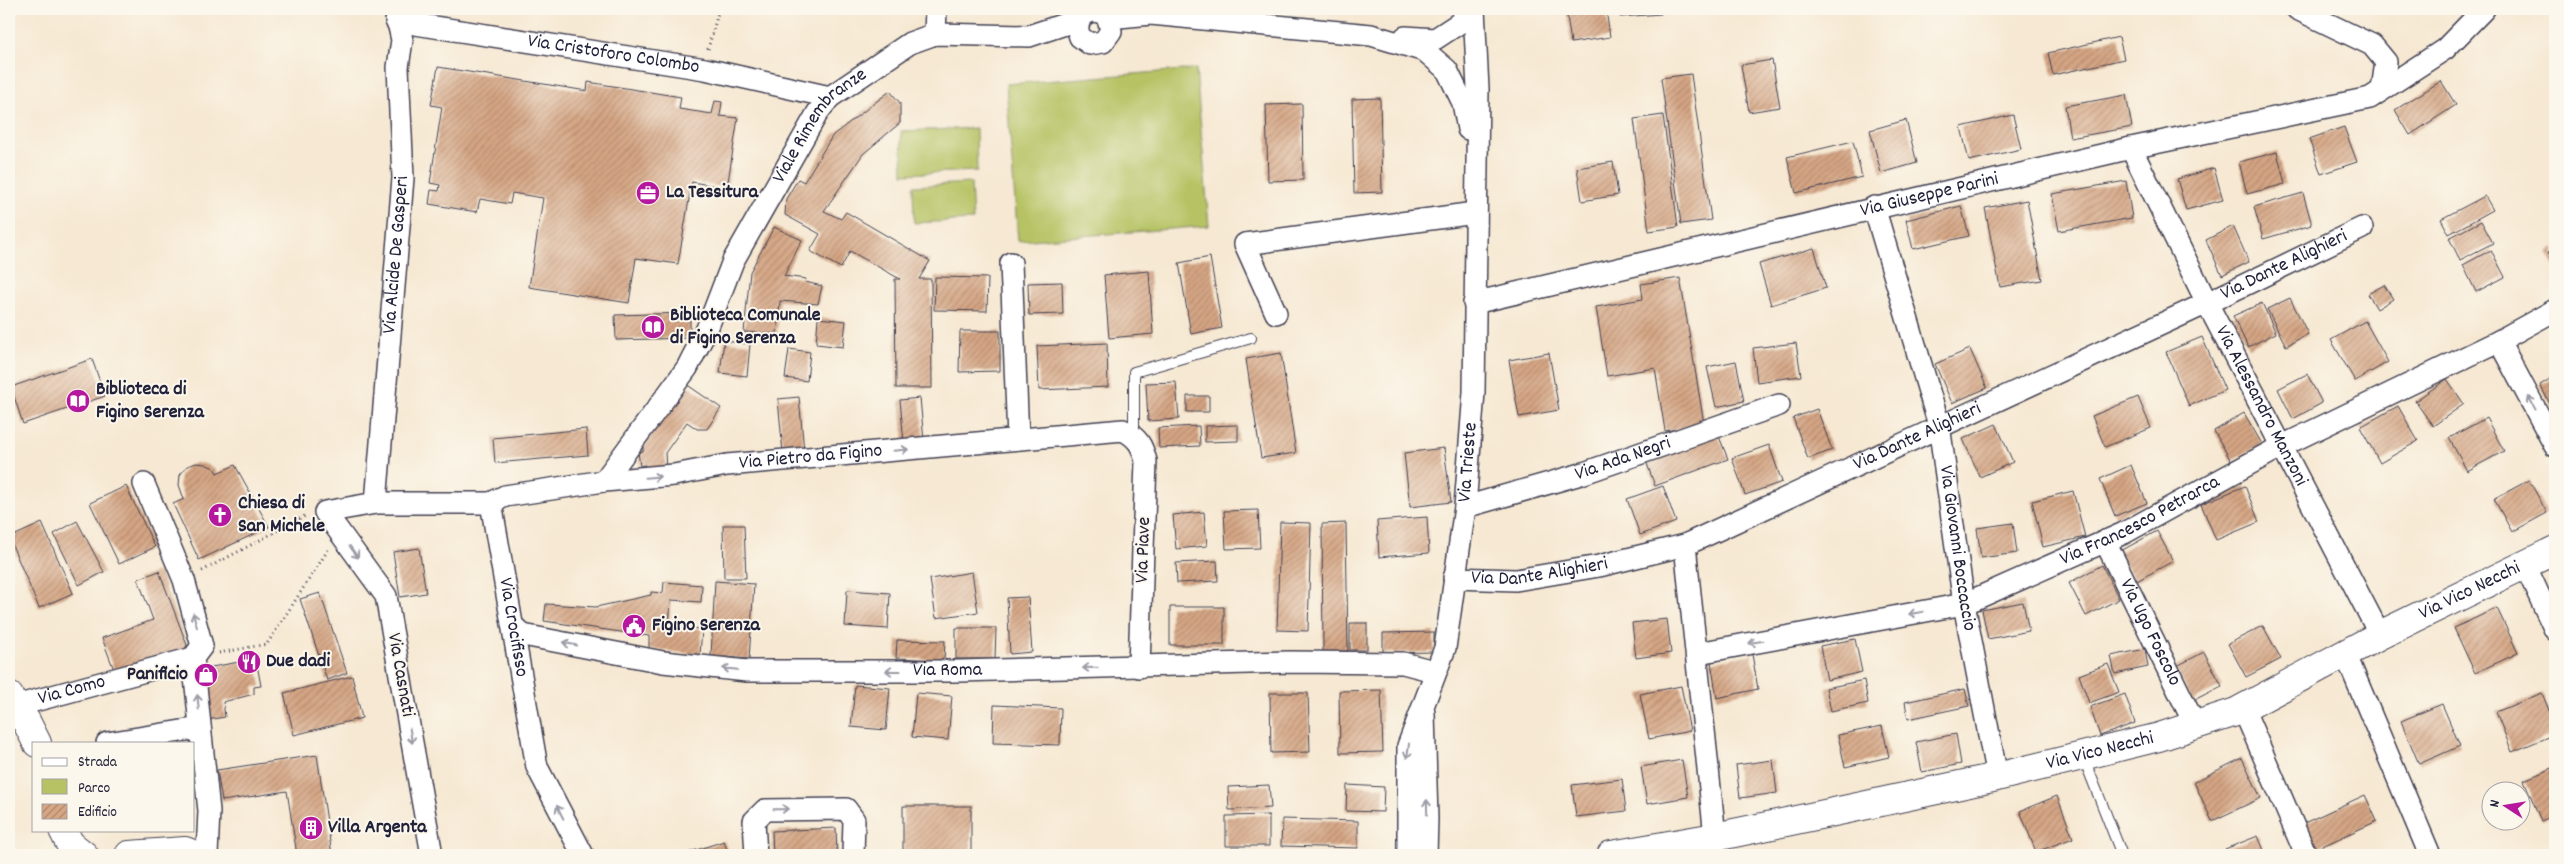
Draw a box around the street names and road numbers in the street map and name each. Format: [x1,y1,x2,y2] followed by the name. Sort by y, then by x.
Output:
[525,28,701,82] street label: Via Cristoforo Colombo
[766,62,873,189] street label: Viale Rimembranze
[1858,166,2002,225] street label: Via Giuseppe Parini
[376,175,417,335] street label: Via Alcide De Gasperi
[2216,223,2353,308] street label: Via Dante Alighieri
[2207,321,2314,492] street label: Via Alessandro Manzoni
[1849,395,1986,479] street label: Via Dante Alighieri
[1451,421,1486,503] street label: Via Trieste
[1572,430,1675,489] street label: Via Ada Negri
[738,437,884,478] street label: Via Pietro da Figino
[1931,464,1983,634] street label: Via Giovanni Boccaccio
[2056,469,2225,574] street label: Via Francesco Petrarca
[1129,516,1159,584] street label: Via Piave
[1471,550,1611,594] street label: Via Dante Alighieri
[2414,555,2526,628] street label: Via Vico Necchi
[2112,574,2188,691] street label: Via Ugo Foscolo
[490,576,535,679] street label: Via Crocifisso
[379,631,421,719] street label: Via Casnati
[913,656,983,685] street label: Via Roma
[35,668,109,713] street label: Via Como
[2043,725,2157,778] street label: Via Vico Necchi

